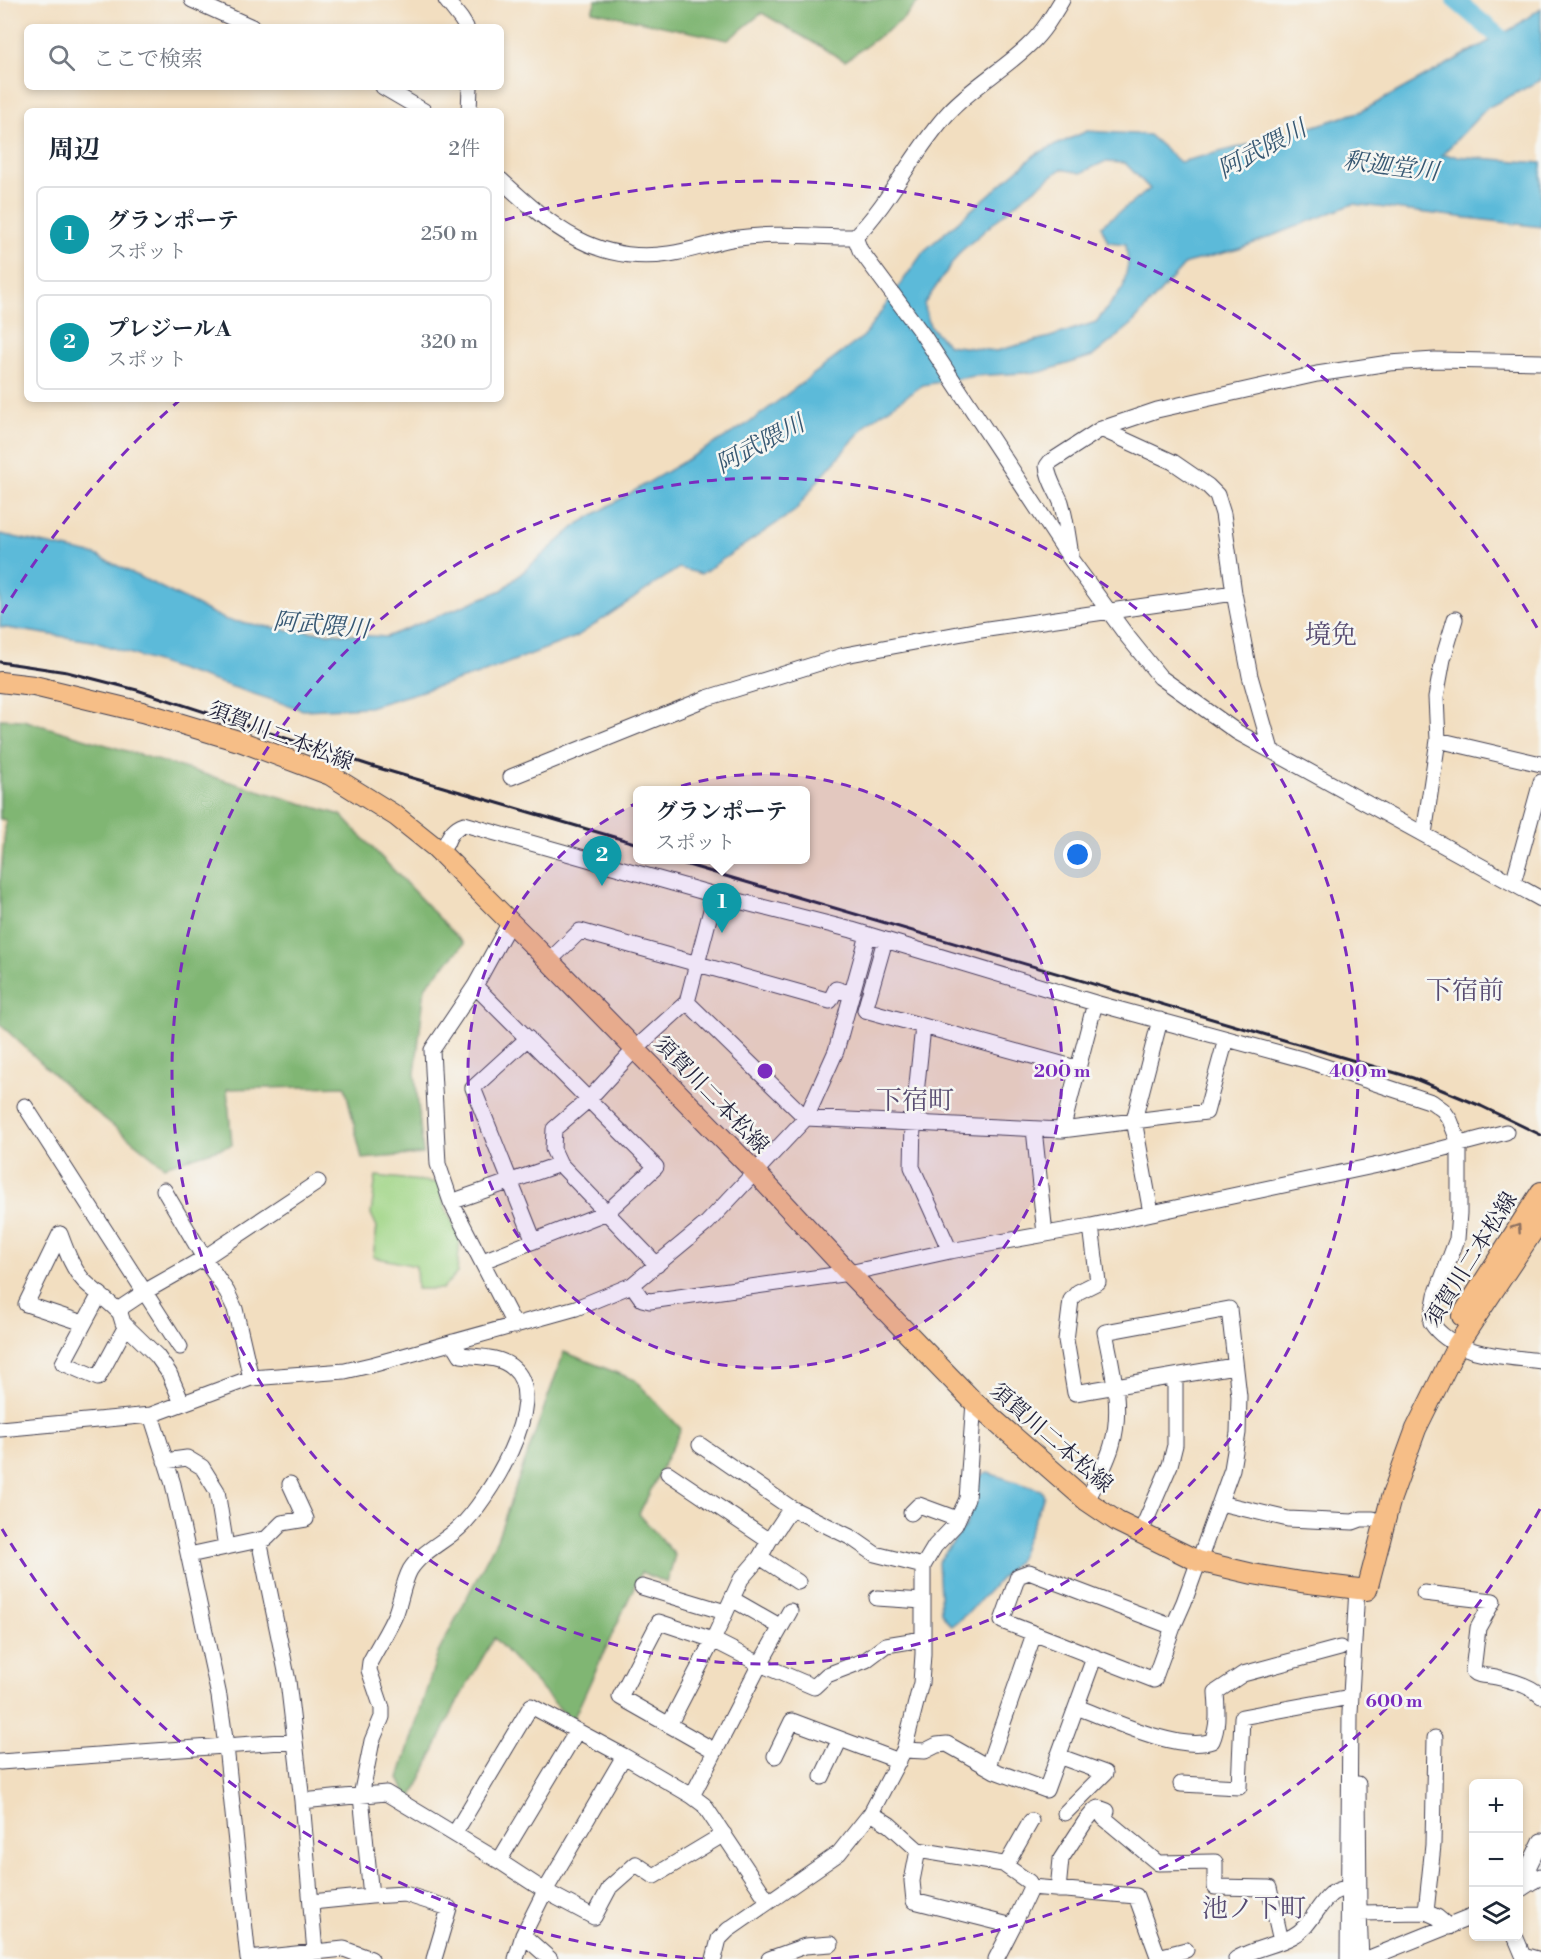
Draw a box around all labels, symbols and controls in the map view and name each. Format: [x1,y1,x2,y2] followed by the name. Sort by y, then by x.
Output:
[24,24,504,90] search box
[45,41,78,74] icon: search
[93,46,203,73] text: ここで検索
[1213,113,1315,186] water label: 阿武隈川
[48,134,100,166] text: 周辺
[449,137,480,162] text: 2件
[1341,146,1443,188] water label: 釈迦堂川
[107,208,239,235] text: グランポーテ
[65,222,74,247] text: 1
[421,222,478,247] text: 250 m
[107,240,187,265] text: スポット
[107,316,231,343] text: プレジールA
[63,330,76,355] text: 2
[421,330,478,355] text: 320 m
[107,348,187,373] text: スポット
[711,408,813,481] water label: 阿武隈川
[272,607,373,645] water label: 阿武隈川
[1305,619,1357,651] district label: 境免
[204,696,357,777] street label: 須賀川二本松線
[633,786,810,864] popup
[655,799,788,826] text: グランポーテ
[655,831,735,856] text: スポット
[582,836,622,886] pin: 2
[1063,840,1092,869] your location
[702,884,742,933] pin: 1
[1426,975,1504,1007] district label: 下宿前
[648,1030,774,1160] street label: 須賀川二本松線
[1034,1060,1091,1083] text: 200 m
[1329,1060,1387,1083] text: 400 m
[755,1061,775,1081] centre of rings
[876,1085,954,1117] district label: 下宿町
[1419,1187,1524,1332] street label: 須賀川二本松線
[1510,1224,1522,1234] one-way arrow
[984,1377,1118,1499] street label: 須賀川二本松線
[1366,1690,1423,1713] text: 600 m
[1469,1779,1523,1941] map controls
[1469,1779,1523,1833] button: +
[1469,1833,1523,1887] button: −
[1469,1887,1523,1941] button: layers
[1202,1893,1306,1925] district label: 池ノ下町

